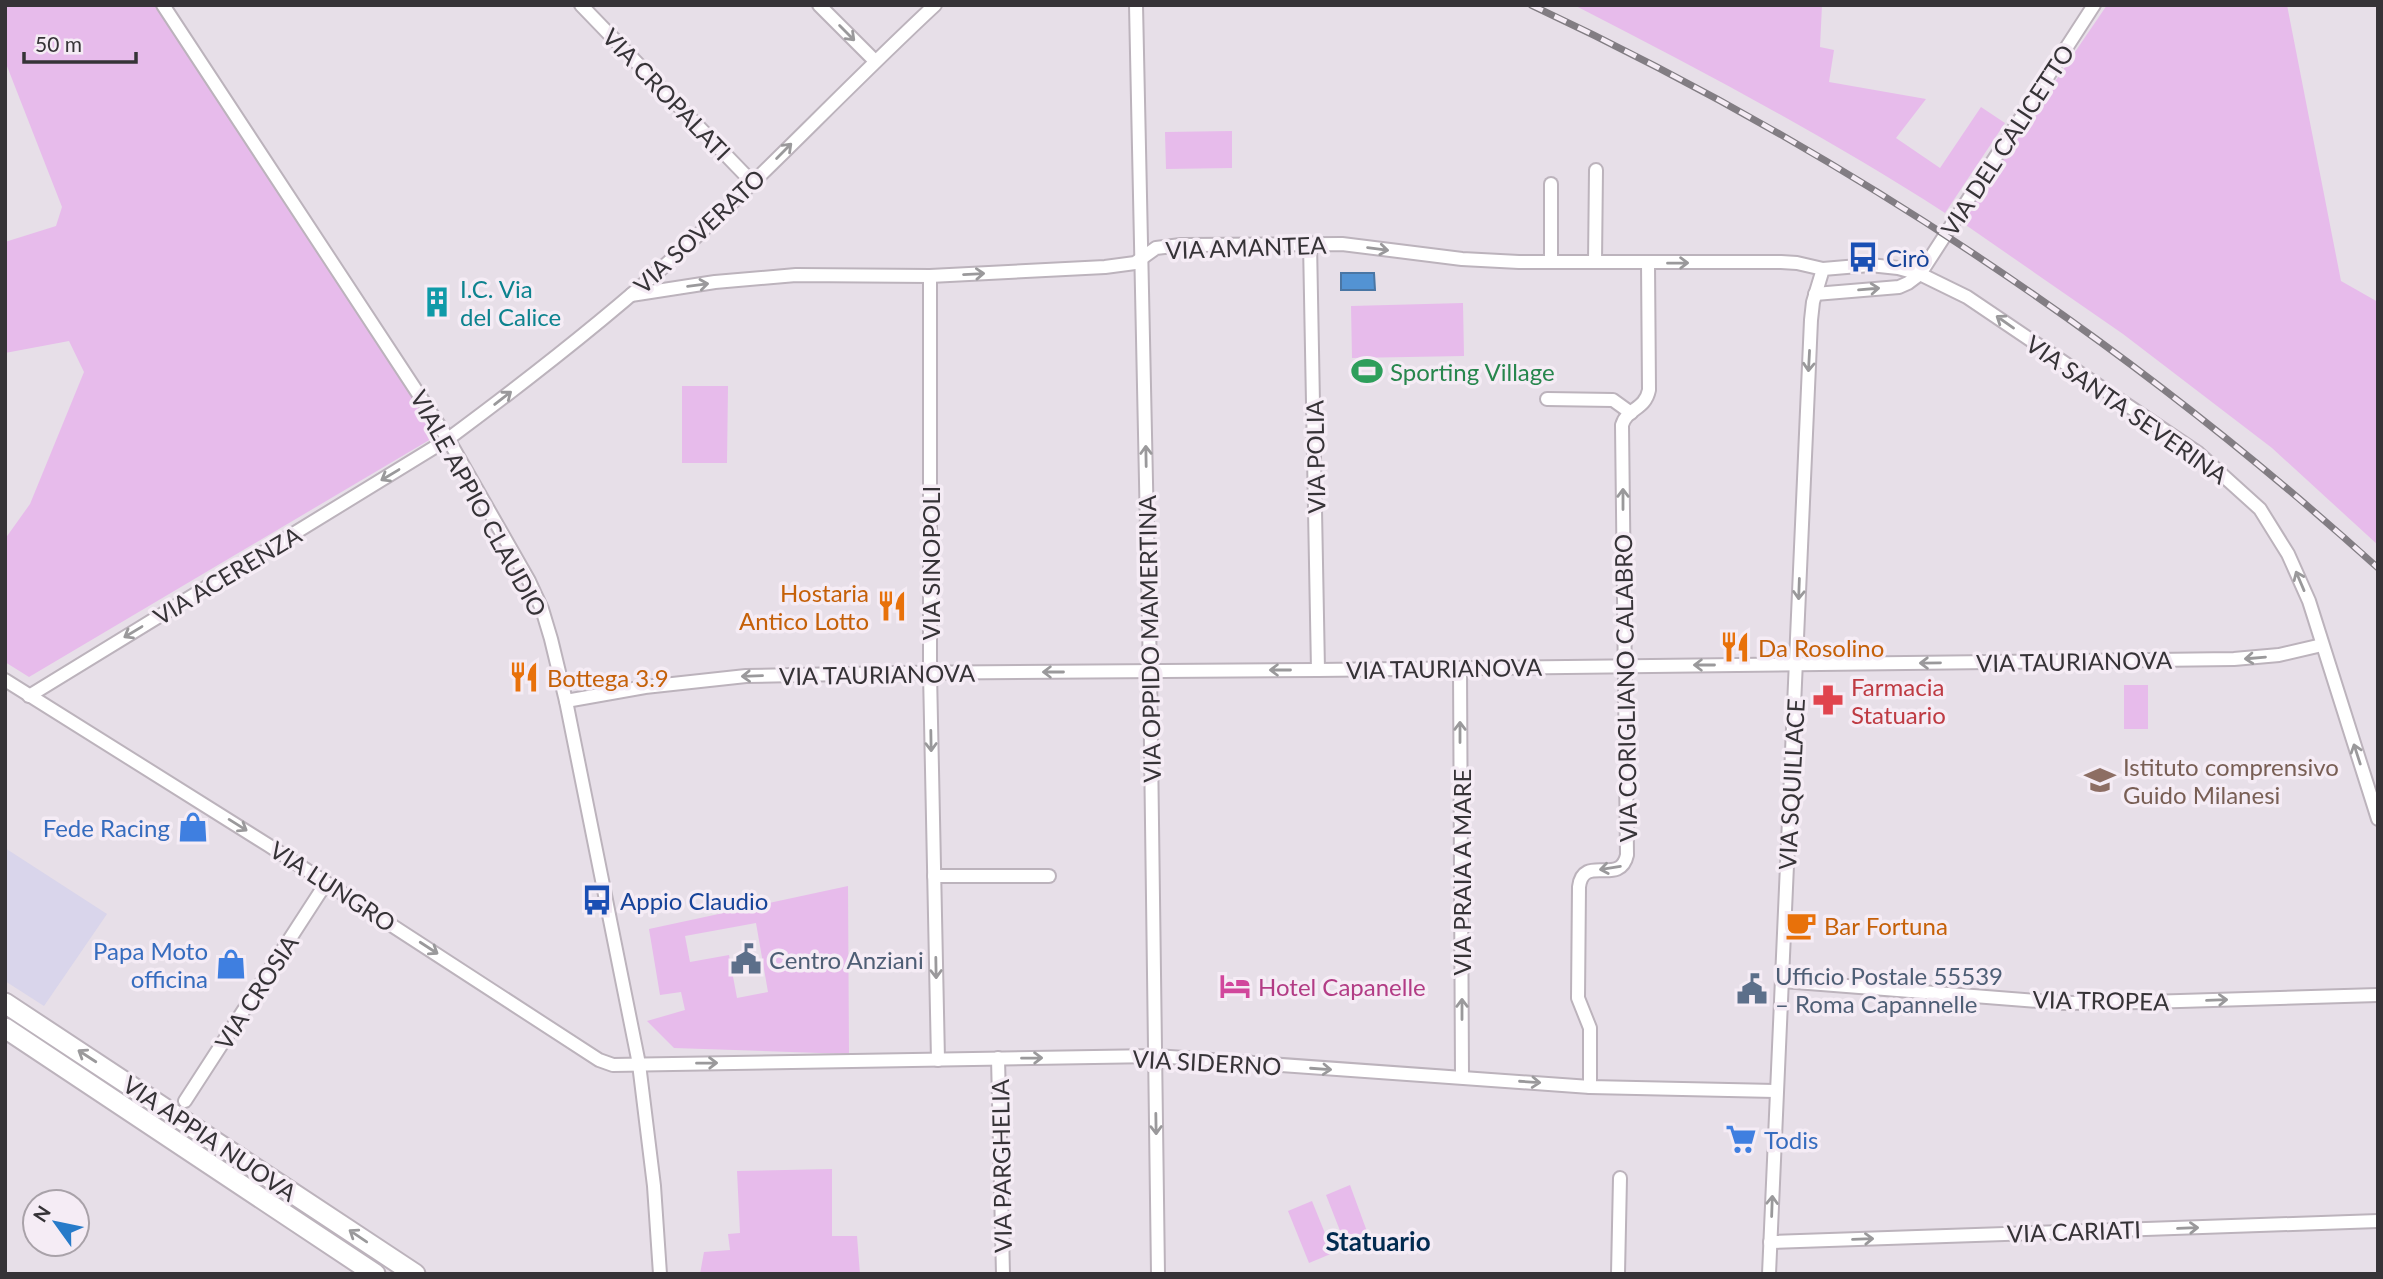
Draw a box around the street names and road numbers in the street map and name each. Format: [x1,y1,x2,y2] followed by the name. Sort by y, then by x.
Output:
[597,22,737,166] street label: VIA CROPALATI
[1934,39,2080,241] street label: VIA DEL CALICETTO
[627,163,771,299] street label: VIA SOVERATO
[1165,230,1328,264] street label: VIA AMANTEA
[2021,329,2234,490] street label: VIA SANTA SEVERINA
[405,385,553,621] street label: VIALE APPIO CLAUDIO
[1299,399,1330,514] street label: VIA POLIA
[916,486,945,640] street label: VIA SINOPOLI
[1132,494,1166,783] street label: VIA OPPIDO MAMERTINA
[148,519,307,631] street label: VIA ACERENZA
[1608,534,1642,842] street label: VIA CORIGLIANO CALABRO
[1976,645,2173,677] street label: VIA TAURIANOVA
[1346,652,1543,684] street label: VIA TAURIANOVA
[779,658,976,690] street label: VIA TAURIANOVA
[1772,698,1810,870] street label: VIA SQUILLACE
[1447,769,1476,975] street label: VIA PRAIA A MARE
[265,835,401,937] street label: VIA LUNGRO
[208,929,304,1055] street label: VIA CROSIA
[2032,984,2170,1016] street label: VIA TROPEA
[1132,1044,1282,1080] street label: VIA SIDERNO
[118,1069,303,1207] street label: VIA APPIA NUOVA
[985,1078,1017,1253] street label: VIA PARGHELIA
[2007,1214,2141,1248] street label: VIA CARIATI

